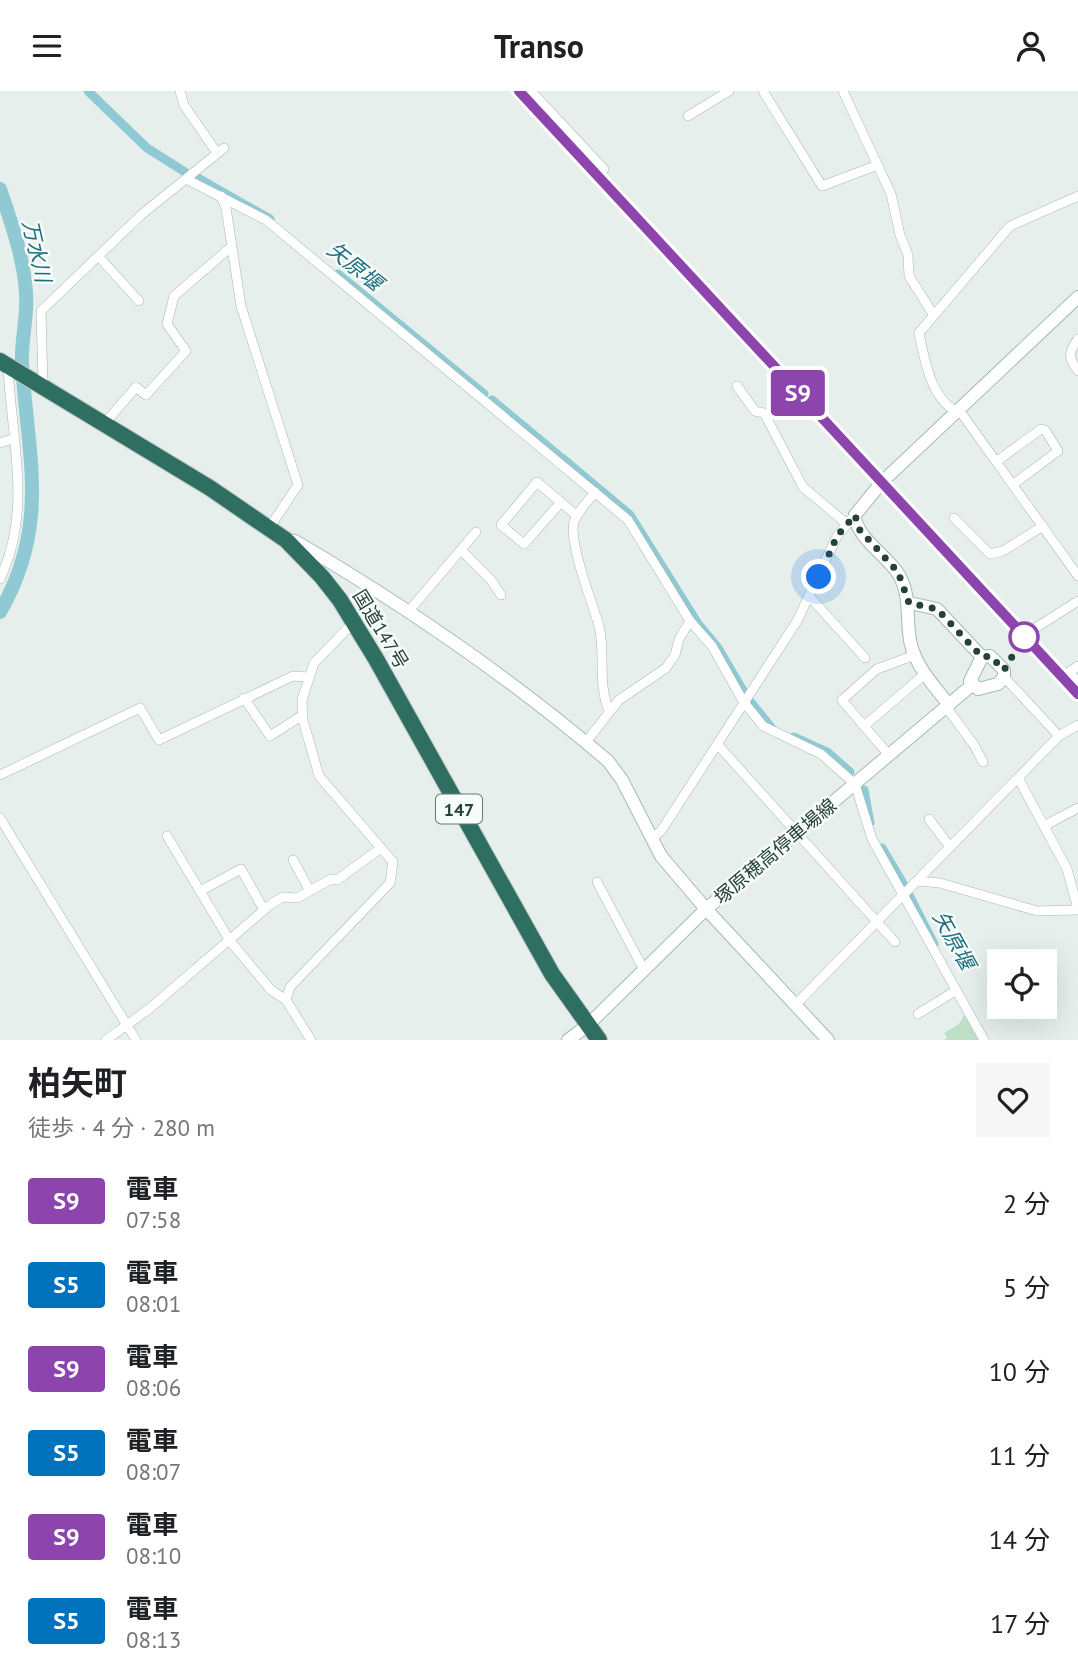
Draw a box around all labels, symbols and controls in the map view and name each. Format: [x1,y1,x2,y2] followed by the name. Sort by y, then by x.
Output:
[494,25,584,67] text: Transo
[28,27,66,65] icon: menu
[1012,27,1050,65] icon: person
[17,217,58,287] water label: 万水川
[322,236,391,299] water label: 矢原堰
[766,370,830,416] line badge: S9
[785,377,811,408] text: S9
[801,559,836,594] your location
[348,585,414,673] street label: 国道147号
[1009,622,1039,652] unlabelled marker
[709,793,841,909] street label: 塚原穂高停車場線
[436,795,482,823] road number: 147
[927,906,983,978] water label: 矢原堰
[987,949,1057,1019] map controls
[987,949,1057,1019] button: locate
[28,1061,127,1104] text: 柏矢町
[976,1063,1050,1137] button: heart
[28,1113,215,1142] text: 徒歩 · 4 分 · 280 m
[126,1172,178,1205] text: 電車
[53,1185,80,1216] text: S9
[1003,1187,1050,1220] text: 2 分
[126,1205,181,1234] text: 07:58
[126,1256,178,1289] text: 電車
[53,1269,80,1300] text: S5
[1003,1271,1050,1304] text: 5 分
[126,1289,181,1318] text: 08:01
[126,1340,178,1373] text: 電車
[53,1353,80,1384] text: S9
[989,1355,1050,1388] text: 10 分
[126,1373,181,1402] text: 08:06
[126,1424,178,1457] text: 電車
[53,1437,80,1468] text: S5
[989,1439,1050,1472] text: 11 分
[126,1457,181,1486] text: 08:07
[126,1508,178,1541] text: 電車
[53,1521,80,1552] text: S9
[989,1523,1050,1556] text: 14 分
[126,1541,181,1570] text: 08:10
[126,1592,178,1625] text: 電車
[53,1605,80,1636] text: S5
[990,1607,1050,1640] text: 17 分
[126,1625,181,1654] text: 08:13

